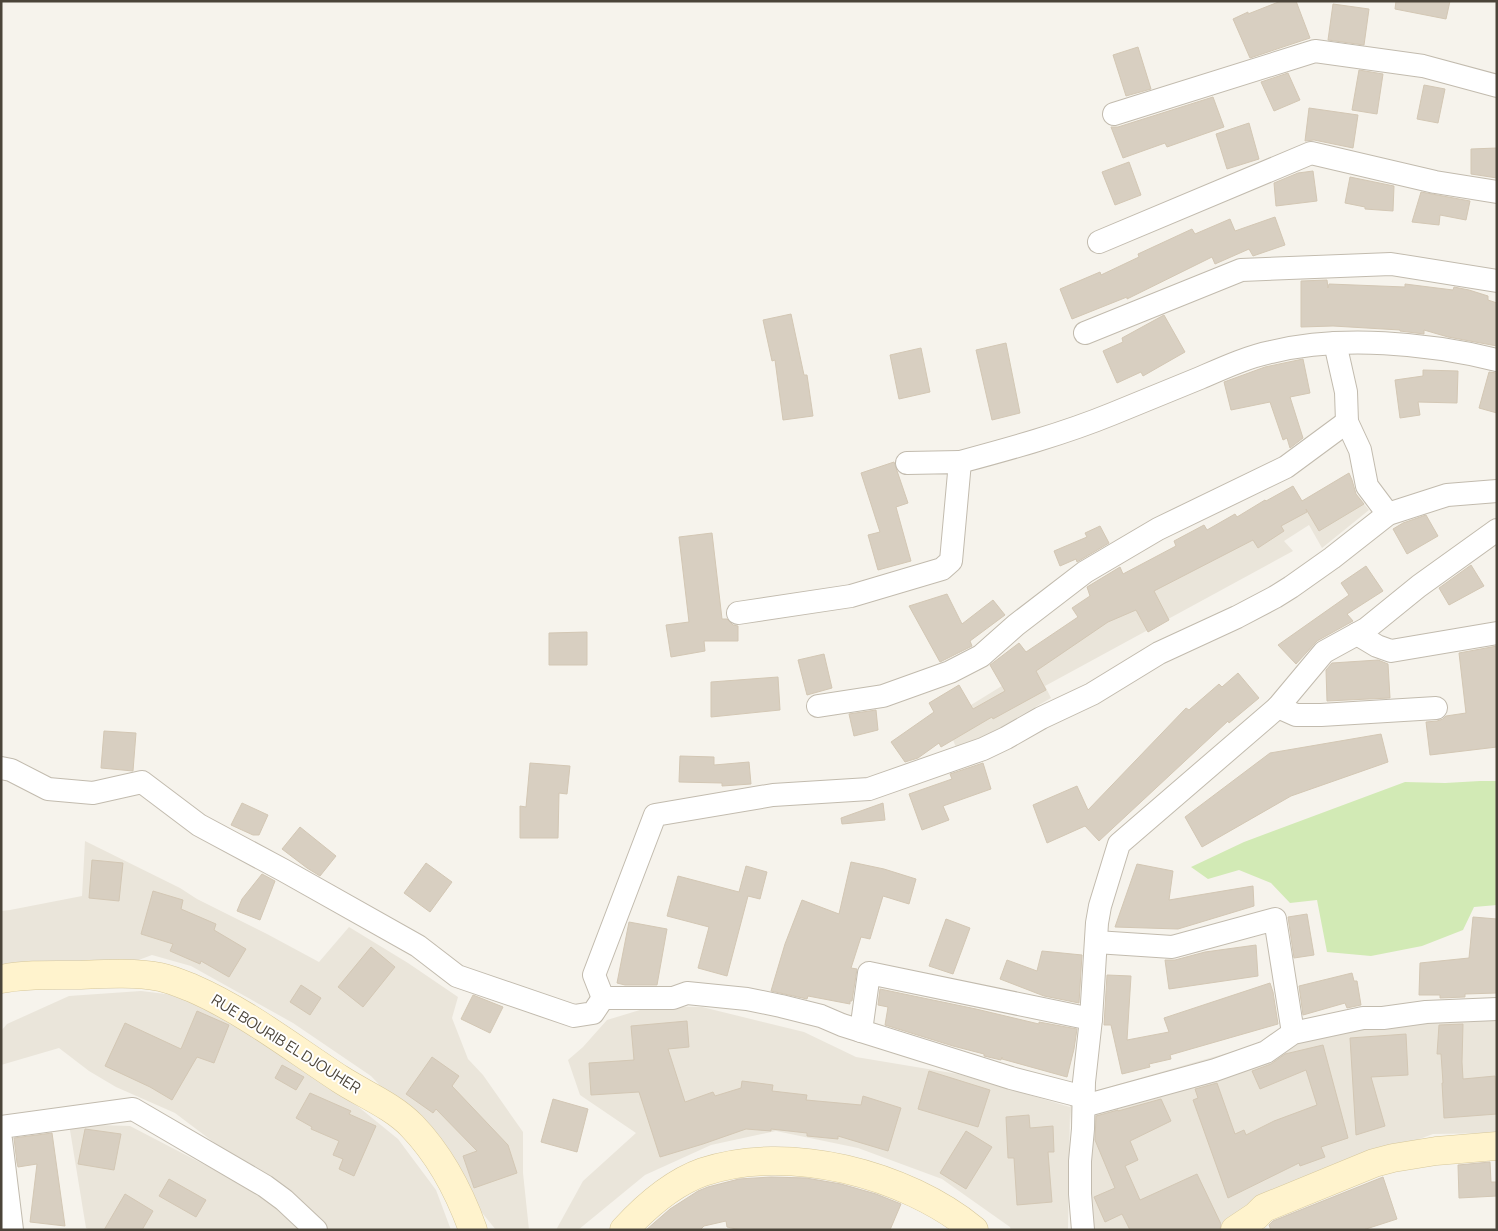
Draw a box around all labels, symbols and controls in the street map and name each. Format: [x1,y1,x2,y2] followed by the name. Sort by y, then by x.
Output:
[208,989,365,1098] street label: RUE BOURIB EL DJOUHER

